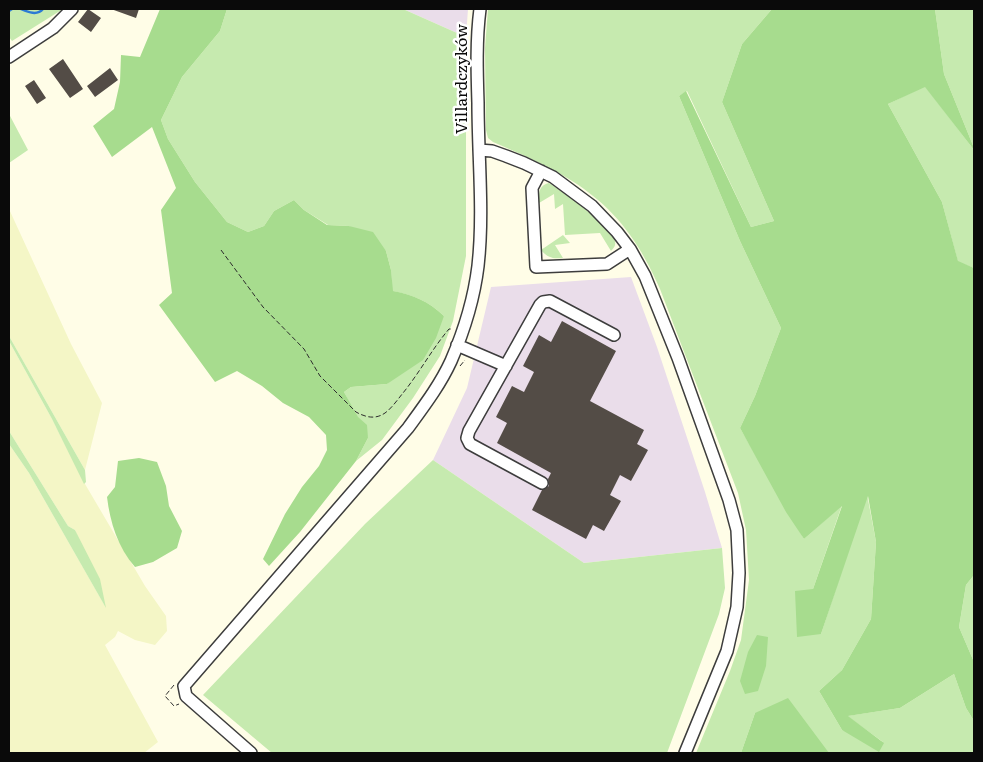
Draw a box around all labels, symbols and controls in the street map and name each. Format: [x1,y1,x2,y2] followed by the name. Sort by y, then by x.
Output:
[452,24,472,134] street label: Villardczyków

